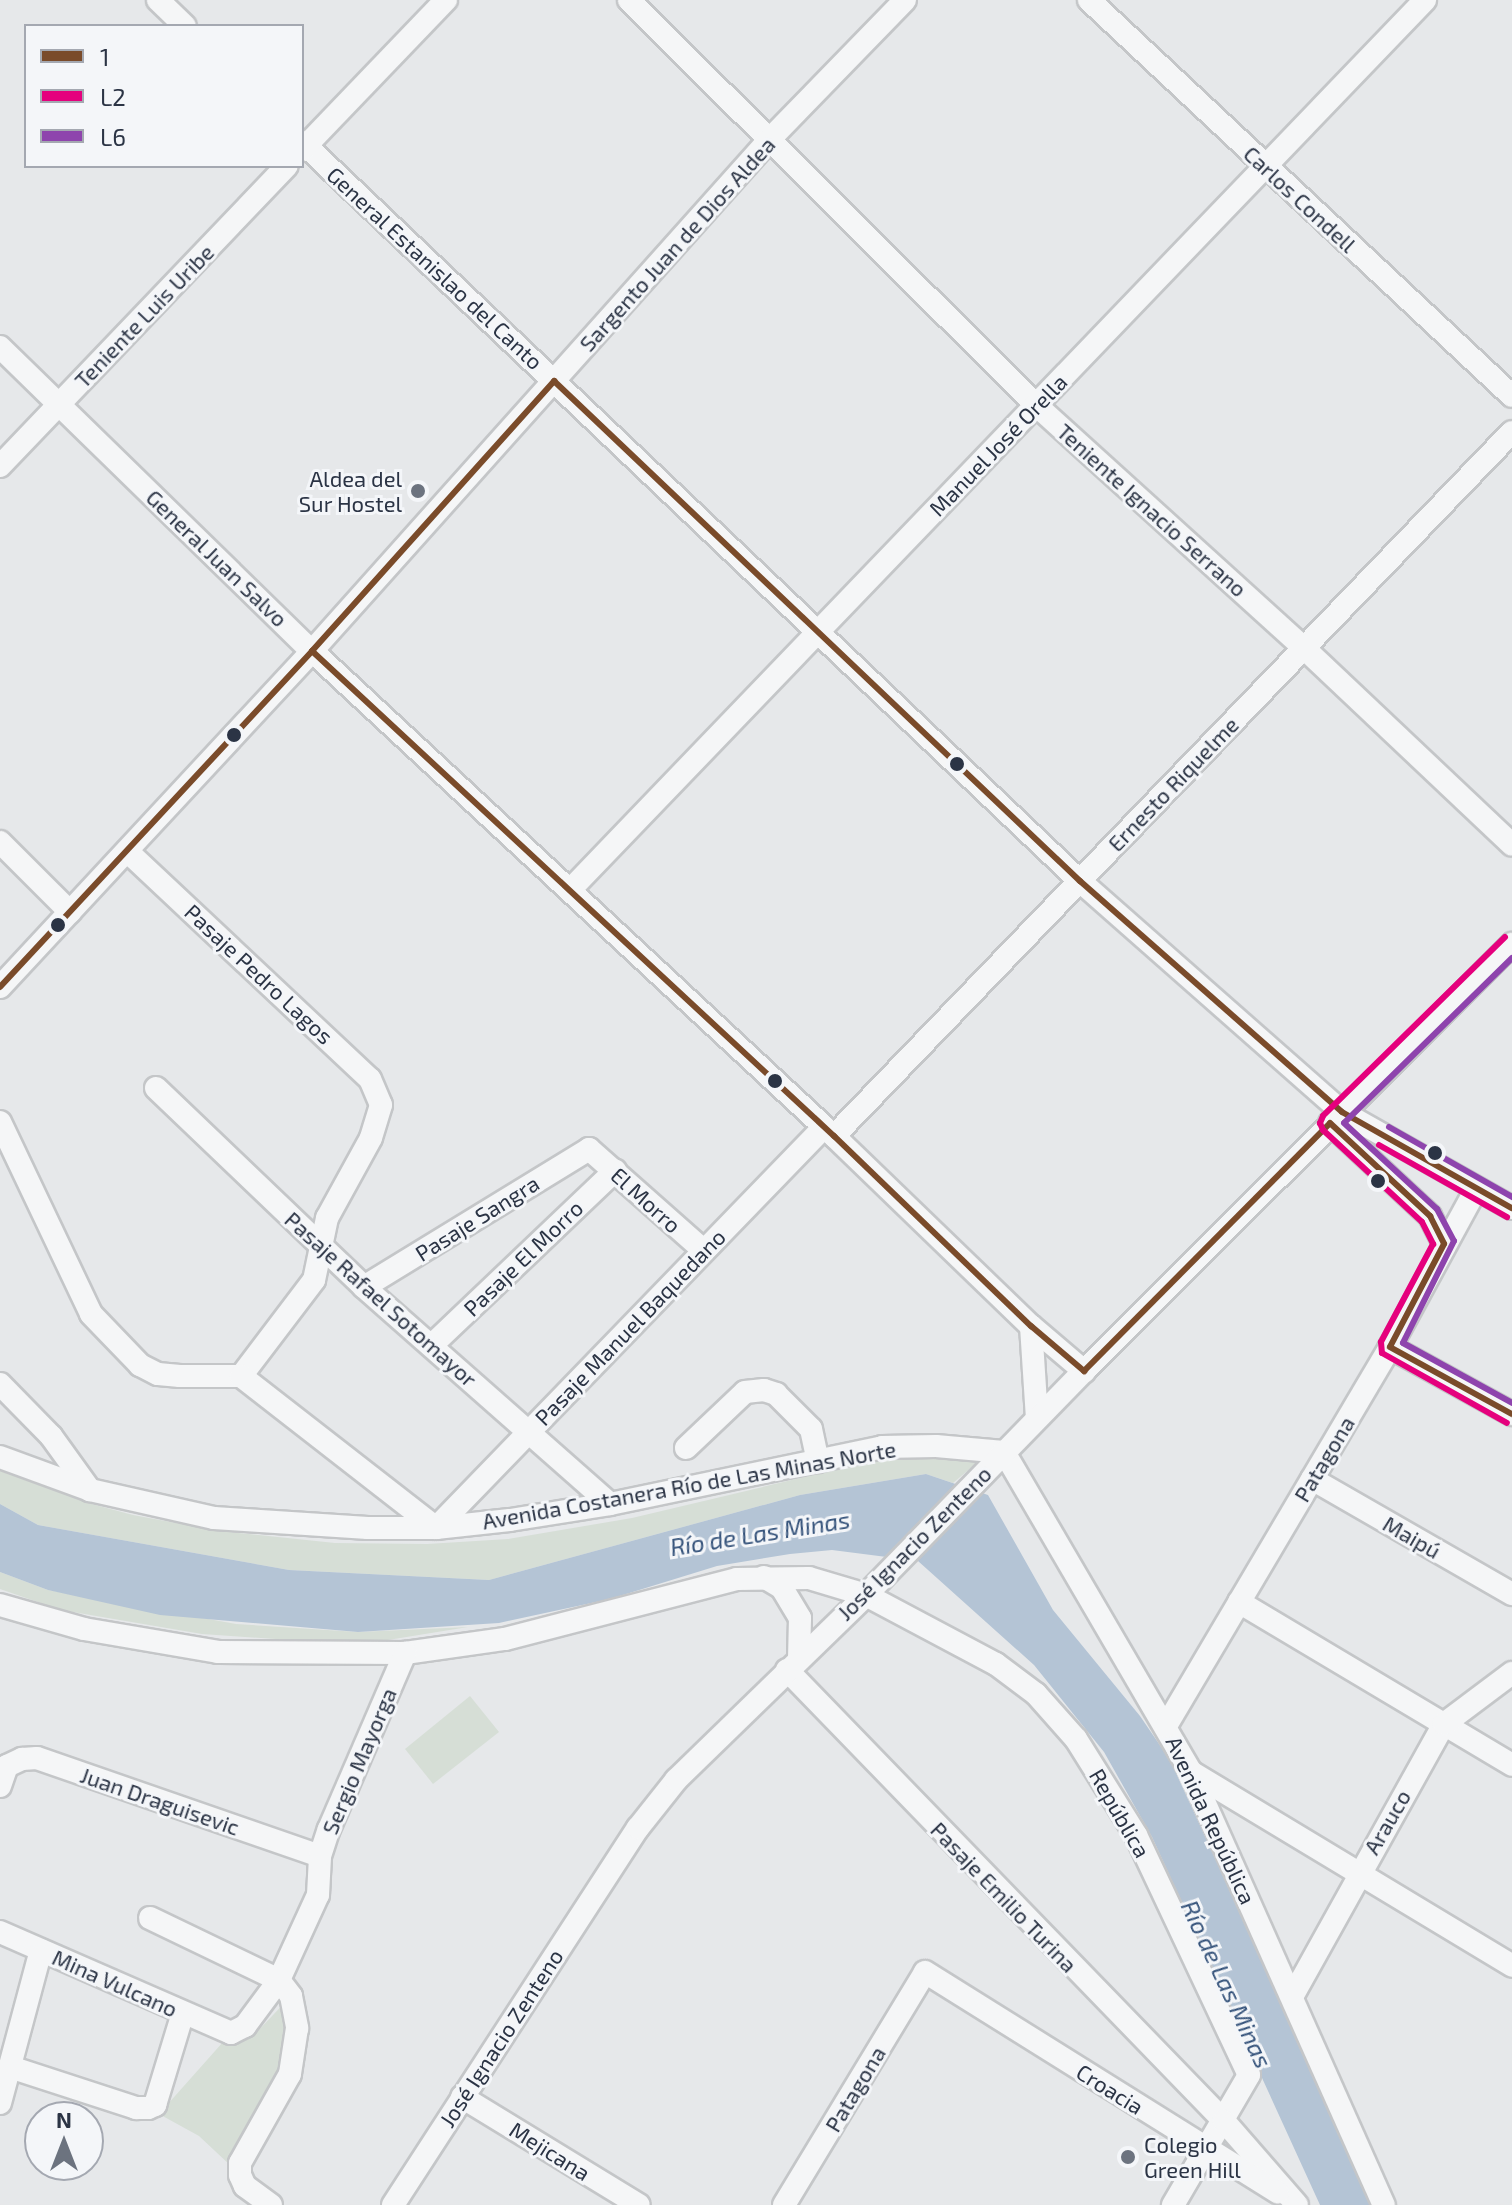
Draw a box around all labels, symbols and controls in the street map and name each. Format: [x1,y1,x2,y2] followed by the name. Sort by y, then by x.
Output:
[24,24,304,168] legend
[100,42,110,71] text: 1
[100,82,126,111] text: L2
[100,122,126,151] text: L6
[573,131,781,357] street label: Sargento Juan de Dios Aldea
[1238,140,1362,258] street label: Carlos Condell
[321,161,549,375] street label: General Estanislao del Canto
[69,239,219,393] street label: Teniente Luis Uribe
[923,368,1073,522] street label: Manuel José Orella
[1052,418,1252,602] street label: Teniente Ignacio Serrano
[298,465,402,516] place label: Aldea del Sur Hostel
[409,482,427,500] marker: Aldea del Sur Hostel
[141,484,293,632] street label: General Juan Salvo
[1102,711,1244,857] street label: Ernesto Riquelme
[226,727,242,743] unlabelled marker
[949,756,965,772] unlabelled marker
[179,899,339,1049] street label: Pasaje Pedro Lagos
[50,917,66,933] unlabelled marker
[767,1073,783,1089] unlabelled marker
[1427,1145,1443,1161] unlabelled marker
[605,1162,687,1238] street label: El Morro
[410,1169,544,1267] street label: Pasaje Sangra
[1370,1173,1386,1189] unlabelled marker
[458,1194,588,1322] street label: Pasaje El Morro
[279,1206,483,1392] street label: Pasaje Rafael Sotomayor
[529,1223,731,1431] street label: Pasaje Manuel Baquedano
[1288,1411,1360,1507] street label: Patagona
[480,1436,898,1534] street label: Avenida Costanera Río de Las Minas Norte
[832,1461,996,1625] street label: José Ignacio Zenteno
[668,1505,852,1561] water label: Río de Las Minas
[1378,1510,1446,1564] street label: Maipú
[316,1684,402,1838] street label: Sergio Mayorga
[1160,1732,1262,1908] street label: Avenida República
[77,1761,243,1841] street label: Juan Draguisevic
[1084,1764,1156,1862] street label: República
[1358,1785,1416,1859] street label: Arauco
[925,1816,1083,1978] street label: Pasaje Emilio Turina
[1176,1896,1278,2072] water label: Río de Las Minas
[48,1944,182,2022] street label: Mina Vulcano
[434,1944,568,2132] street label: José Ignacio Zenteno
[819,2041,891,2137] street label: Patagona
[1072,2058,1148,2120] street label: Croacia
[24,2101,104,2181] north arrow
[56,2106,72,2132] text: N
[505,2116,595,2186] street label: Mejicana
[1144,2131,1241,2182] place label: Colegio Green Hill
[1119,2148,1137,2166] marker: Colegio Green Hill

